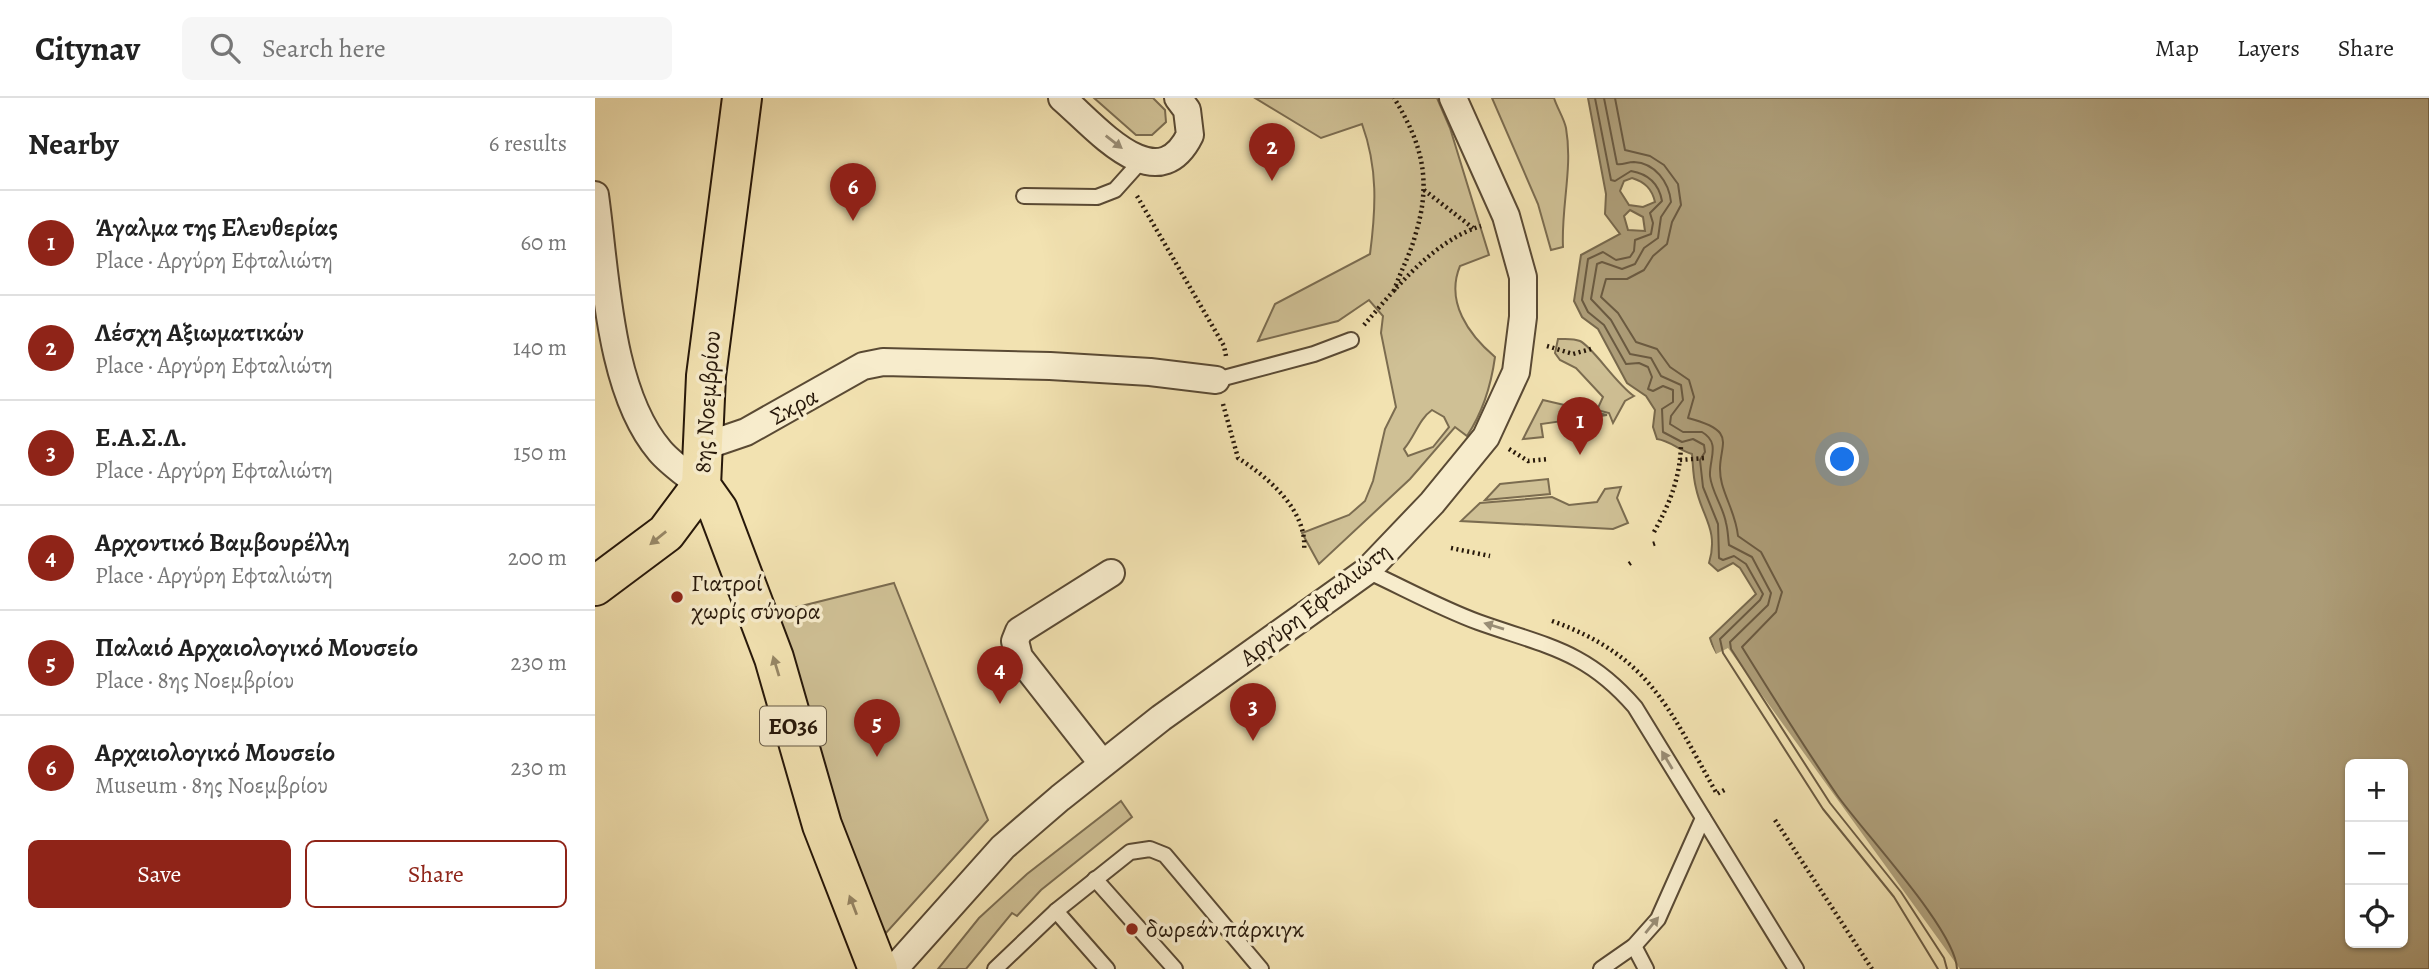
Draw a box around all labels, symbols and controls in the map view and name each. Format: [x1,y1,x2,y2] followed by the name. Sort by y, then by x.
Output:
[182,17,672,80] search box
[35,26,140,71] text: Citynav
[206,29,244,67] icon: search
[262,31,386,66] text: Search here
[2155,32,2199,64] text: Map
[2237,32,2300,64] text: Layers
[2338,32,2394,64] text: Share
[1249,123,1295,181] pin: 2
[28,124,119,164] text: Nearby
[489,128,567,159] text: 6 results
[1105,135,1123,150] one-way arrow
[830,163,876,221] pin: 6
[95,210,338,245] text: Άγαλμα της Ελευθερίας
[47,227,55,258] text: 1
[520,227,567,258] text: 60 m
[95,245,333,276] text: Place · Αργύρη Εφταλιώτη
[95,315,304,350] text: Λέσχη Αξιωματικών
[686,330,728,474] street label: 8ης Νοεμβρίου
[45,332,57,363] text: 2
[513,332,567,363] text: 140 m
[95,350,333,381] text: Place · Αργύρη Εφταλιώτη
[764,380,824,432] street label: Σκρα
[1557,397,1603,455] pin: 1
[95,420,187,455] text: Ε.Α.Σ.Λ.
[46,437,56,468] text: 3
[513,437,567,468] text: 150 m
[1825,442,1859,476] your location
[95,455,333,486] text: Place · Αργύρη Εφταλιώτη
[95,525,350,560] text: Αρχοντικό Βαμβουρέλλη
[650,530,667,545] one-way arrow
[1232,535,1397,674] street label: Αργύρη Εφταλιώτη
[46,542,56,573] text: 4
[508,542,567,573] text: 200 m
[95,560,333,591] text: Place · Αργύρη Εφταλιώτη
[691,567,821,627] place label: Γιατροί χωρίς σύνορα
[669,589,685,605] marker: Γιατροί χωρίς σύνορα
[1483,621,1504,631] one-way arrow
[95,630,418,665] text: Παλαιό Αρχαιολογικό Μουσείο
[977,646,1023,704] pin: 4
[46,647,56,678] text: 5
[511,647,567,678] text: 230 m
[770,655,780,676] one-way arrow
[95,665,294,696] text: Place · 8ης Νοεμβρίου
[1230,683,1276,741] pin: 3
[854,699,900,757] pin: 5
[760,706,826,746] road number: ΕΟ36
[95,735,335,770] text: Αρχαιολογικό Μουσείο
[1661,750,1673,769] one-way arrow
[46,752,56,783] text: 6
[511,752,567,783] text: 230 m
[2345,759,2408,948] map controls
[2345,759,2408,822] button: +
[95,770,328,801] text: Museum · 8ης Νοεμβρίου
[2345,822,2408,885] button: −
[28,840,291,908] button: Save
[305,840,567,908] button: Share
[2345,885,2408,948] button: locate
[848,895,859,916] one-way arrow
[1146,913,1305,945] place label: δωρεάν πάρκιγκ
[1644,916,1659,934] one-way arrow
[1124,921,1140,937] marker: δωρεάν πάρκιγκ

